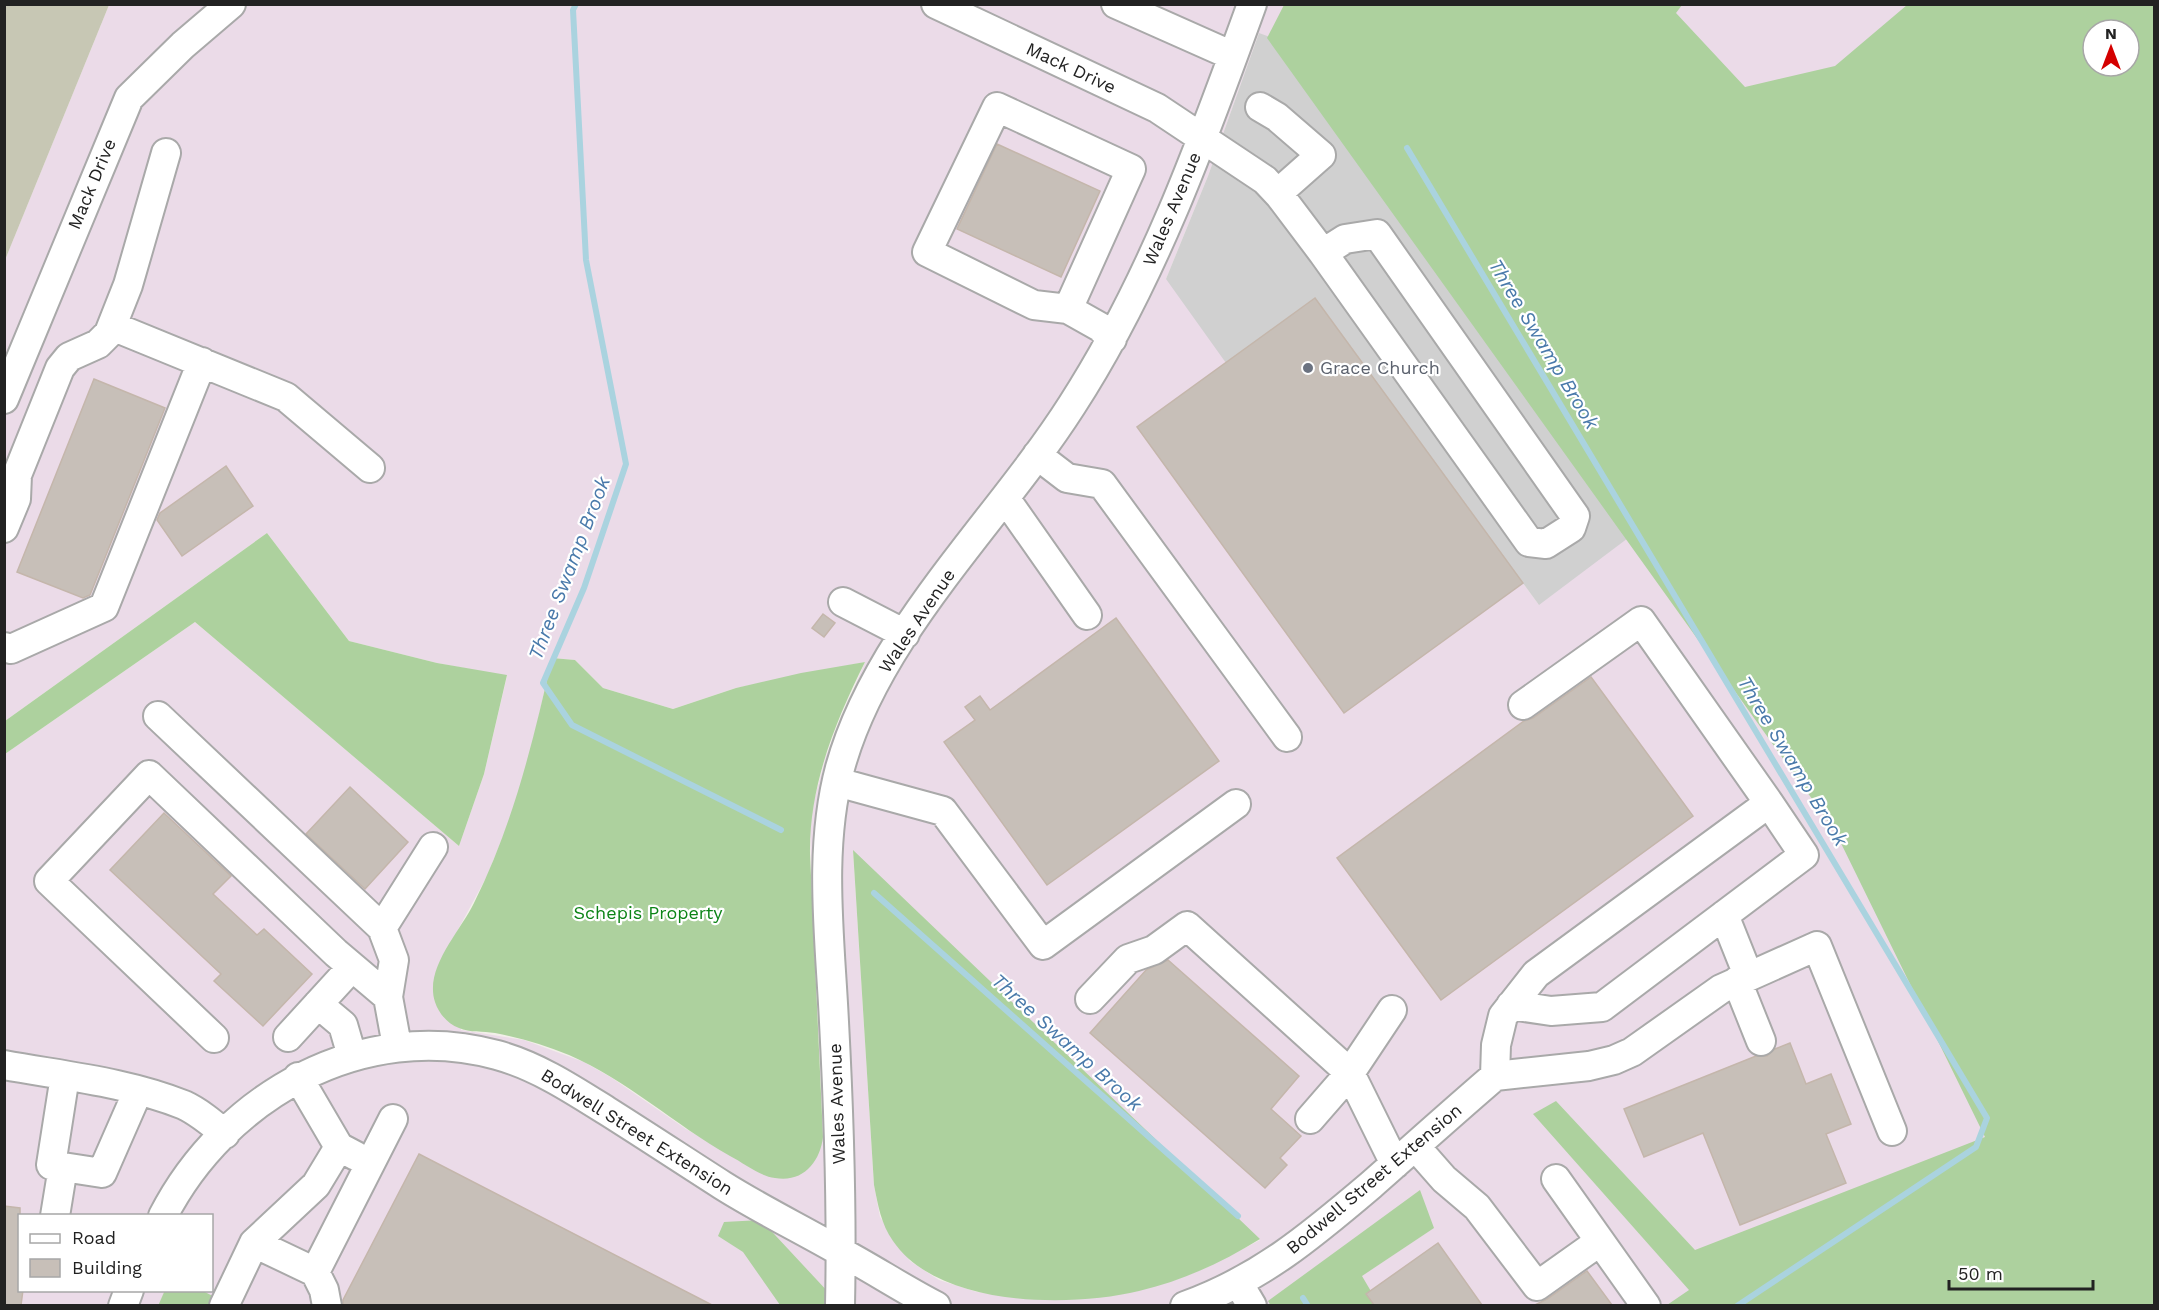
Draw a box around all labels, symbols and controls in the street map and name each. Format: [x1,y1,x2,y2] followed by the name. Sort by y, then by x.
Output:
[2081,18,2141,78] north arrow
[2105,24,2117,43] text: N
[1023,38,1119,97] street label: Mack Drive
[63,135,120,232] street label: Mack Drive
[1138,149,1205,269] street label: Wales Avenue
[1484,255,1605,434] water label: Three Swamp Brook
[1320,357,1440,378] place label: Grace Church
[1301,361,1315,375] marker: Grace Church
[523,472,615,663] water label: Three Swamp Brook
[874,565,959,677] street label: Wales Avenue
[1733,672,1854,851] water label: Three Swamp Brook
[574,902,723,923] park label: Schepis Property
[987,968,1148,1117] water label: Three Swamp Brook
[824,1043,849,1165] street label: Wales Avenue
[537,1064,737,1199] street label: Bodwell Street Extension
[1282,1099,1466,1258] street label: Bodwell Street Extension
[18,1214,213,1292] legend
[72,1227,116,1248] text: Road
[1949,1253,2093,1291] scale bar
[72,1257,142,1278] text: Building
[1958,1263,2003,1284] text: 50 m

